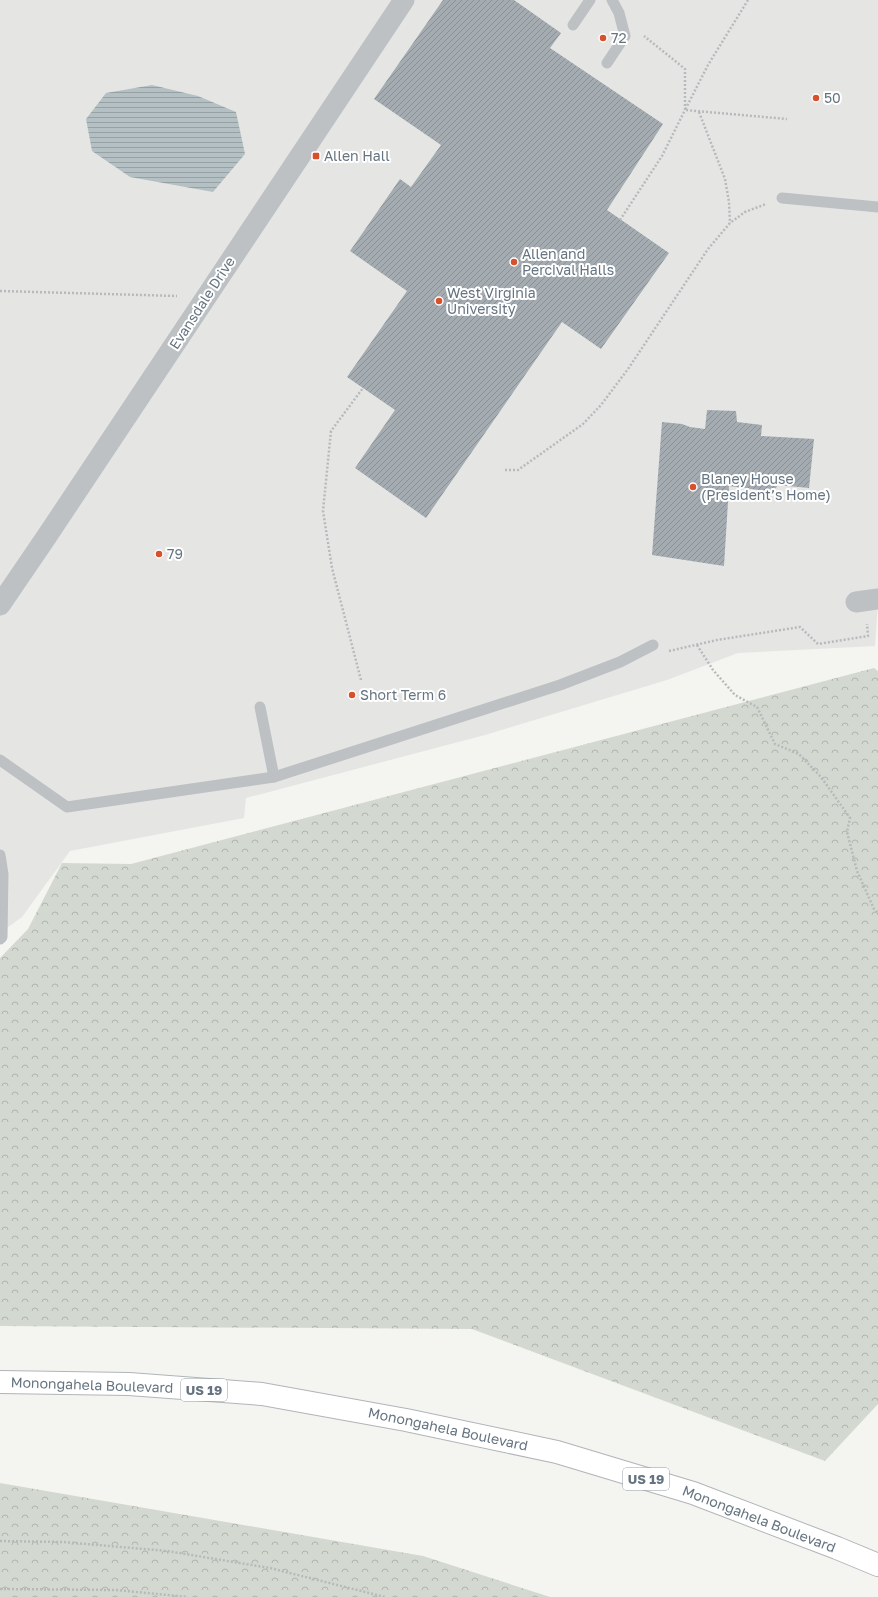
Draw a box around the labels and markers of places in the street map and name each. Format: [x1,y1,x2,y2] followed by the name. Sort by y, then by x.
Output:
[611,29,627,46] place label: 72
[598,33,608,43] marker: 72
[824,89,841,106] place label: 50
[811,93,821,103] marker: 50
[324,147,390,164] place label: Allen Hall
[311,151,321,161] marker: Allen Hall
[522,245,614,278] place label: Allen and Percival Halls
[509,257,519,267] marker: Allen and Percival Halls
[447,284,536,317] place label: West Virginia University
[434,296,444,306] marker: West Virginia University
[701,470,831,503] place label: Blaney House (President’s Home)
[688,482,698,492] marker: Blaney House (President’s Home)
[167,545,183,562] place label: 79
[154,549,164,559] marker: 79
[360,686,446,703] place label: Short Term 6
[347,690,357,700] marker: Short Term 6

